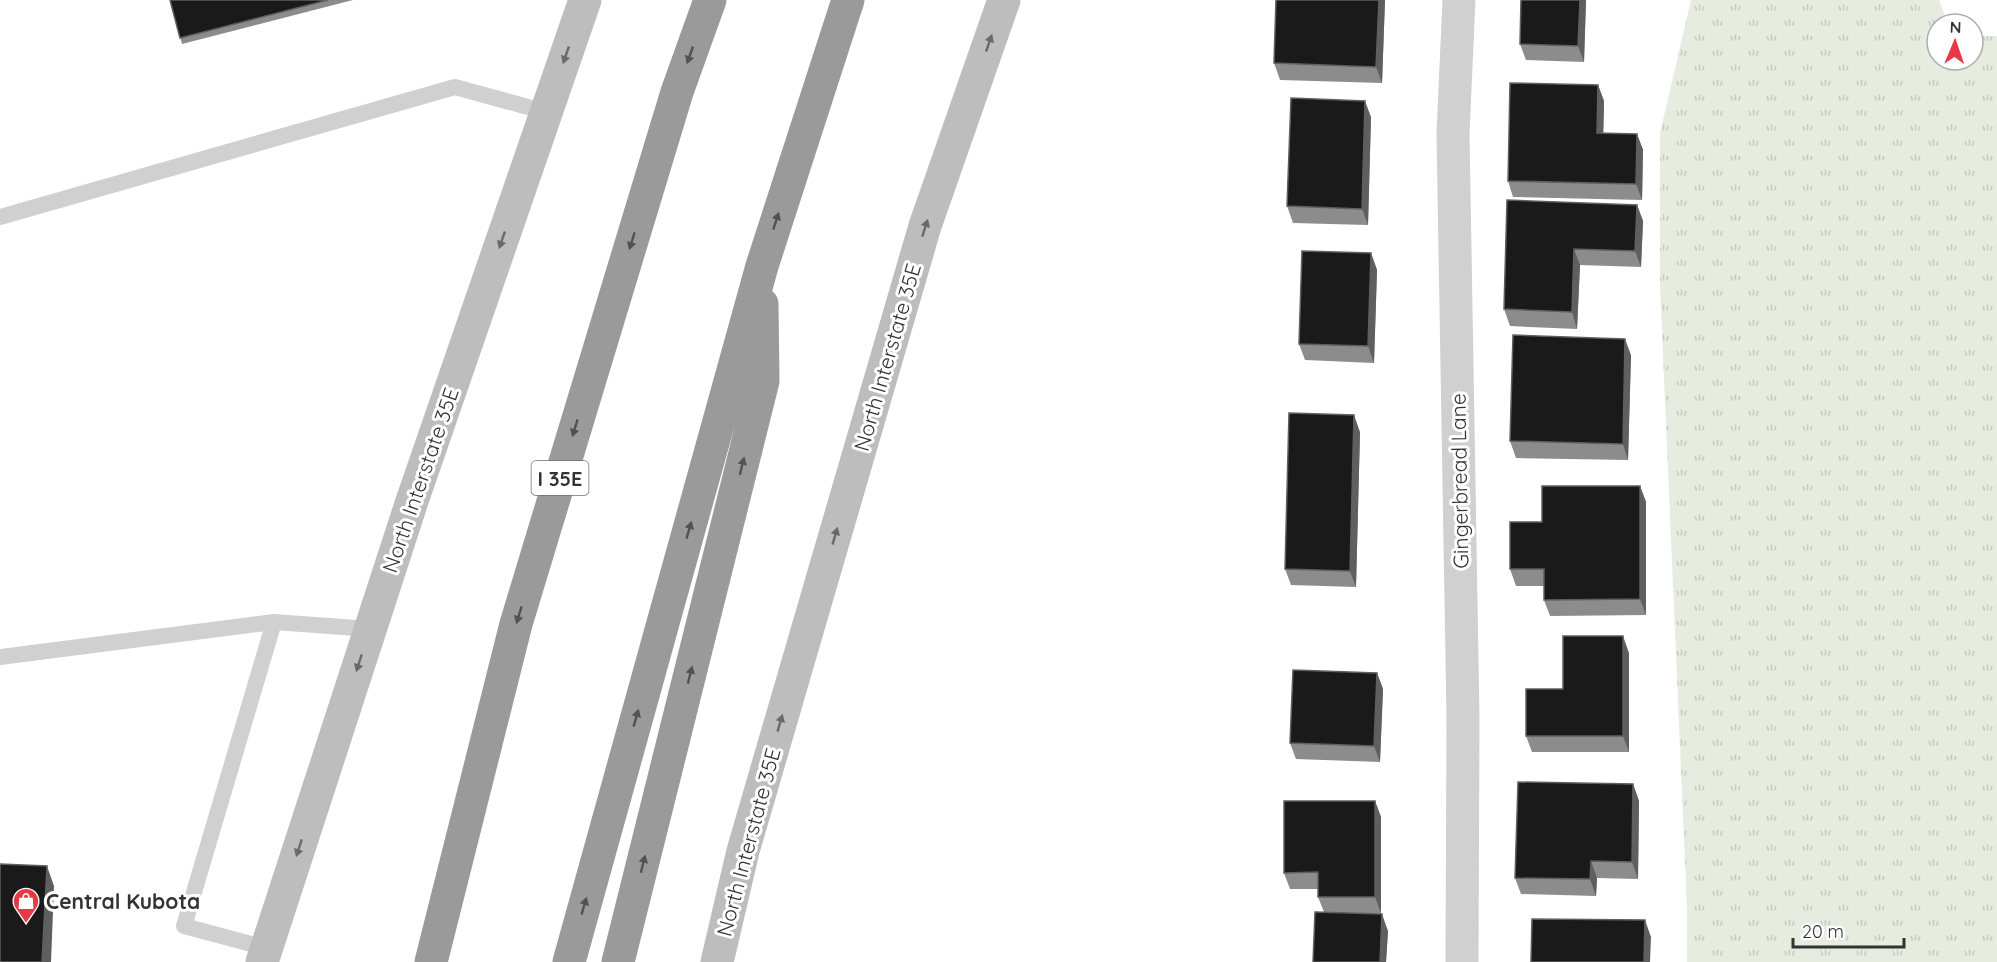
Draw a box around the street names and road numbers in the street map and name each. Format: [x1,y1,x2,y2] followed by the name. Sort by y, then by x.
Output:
[848,260,926,454] street label: North Interstate 35E
[376,384,464,576] street label: North Interstate 35E
[1444,393,1474,569] street label: Gingerbread Lane
[532,461,588,495] road number: I 35E
[710,745,786,939] street label: North Interstate 35E

